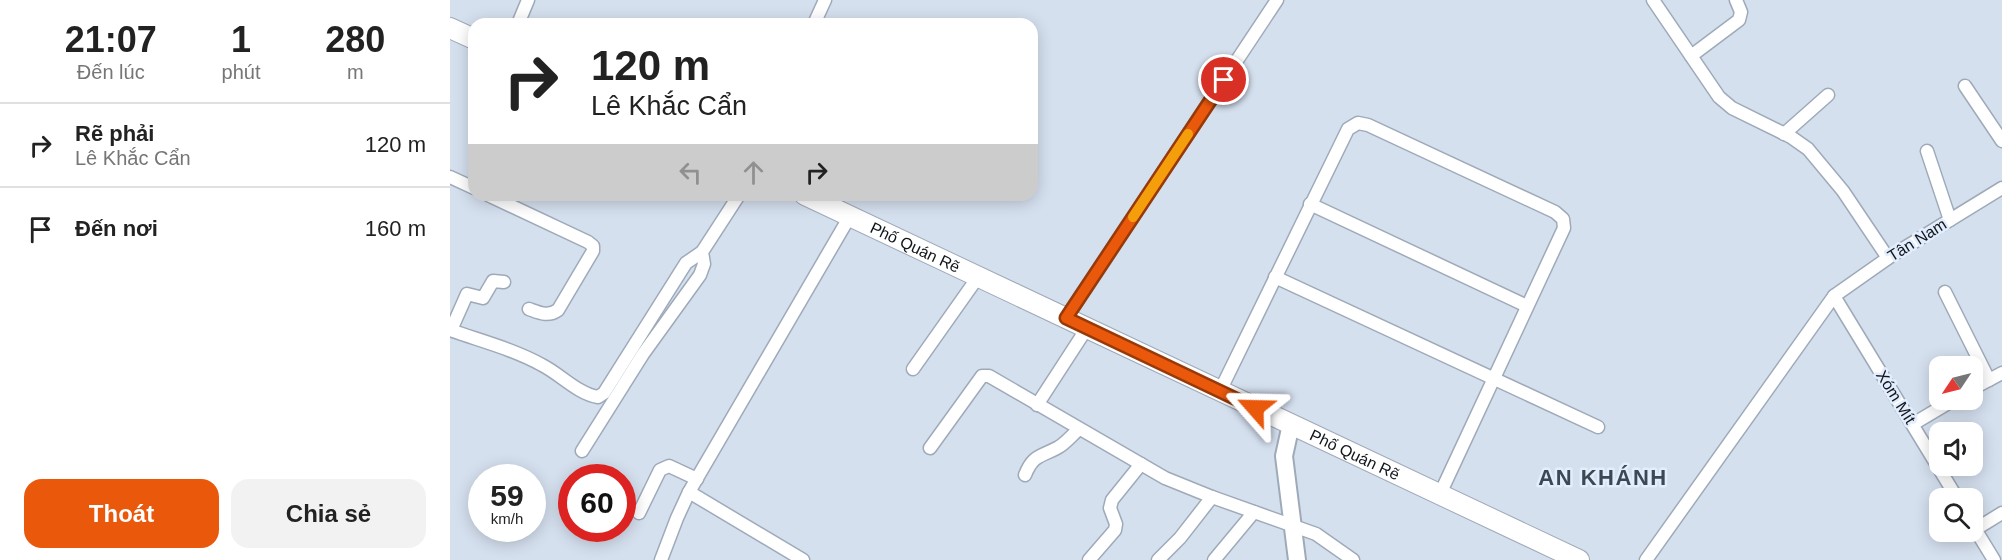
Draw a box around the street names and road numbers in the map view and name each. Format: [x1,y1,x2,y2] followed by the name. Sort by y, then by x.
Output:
[1885,215,1949,265] street label: Tân Nam
[868,219,963,275] street label: Phố Quán Rẽ
[1873,367,1919,427] street label: Xóm Mít
[1307,426,1403,483] street label: Phố Quán Rẽ

